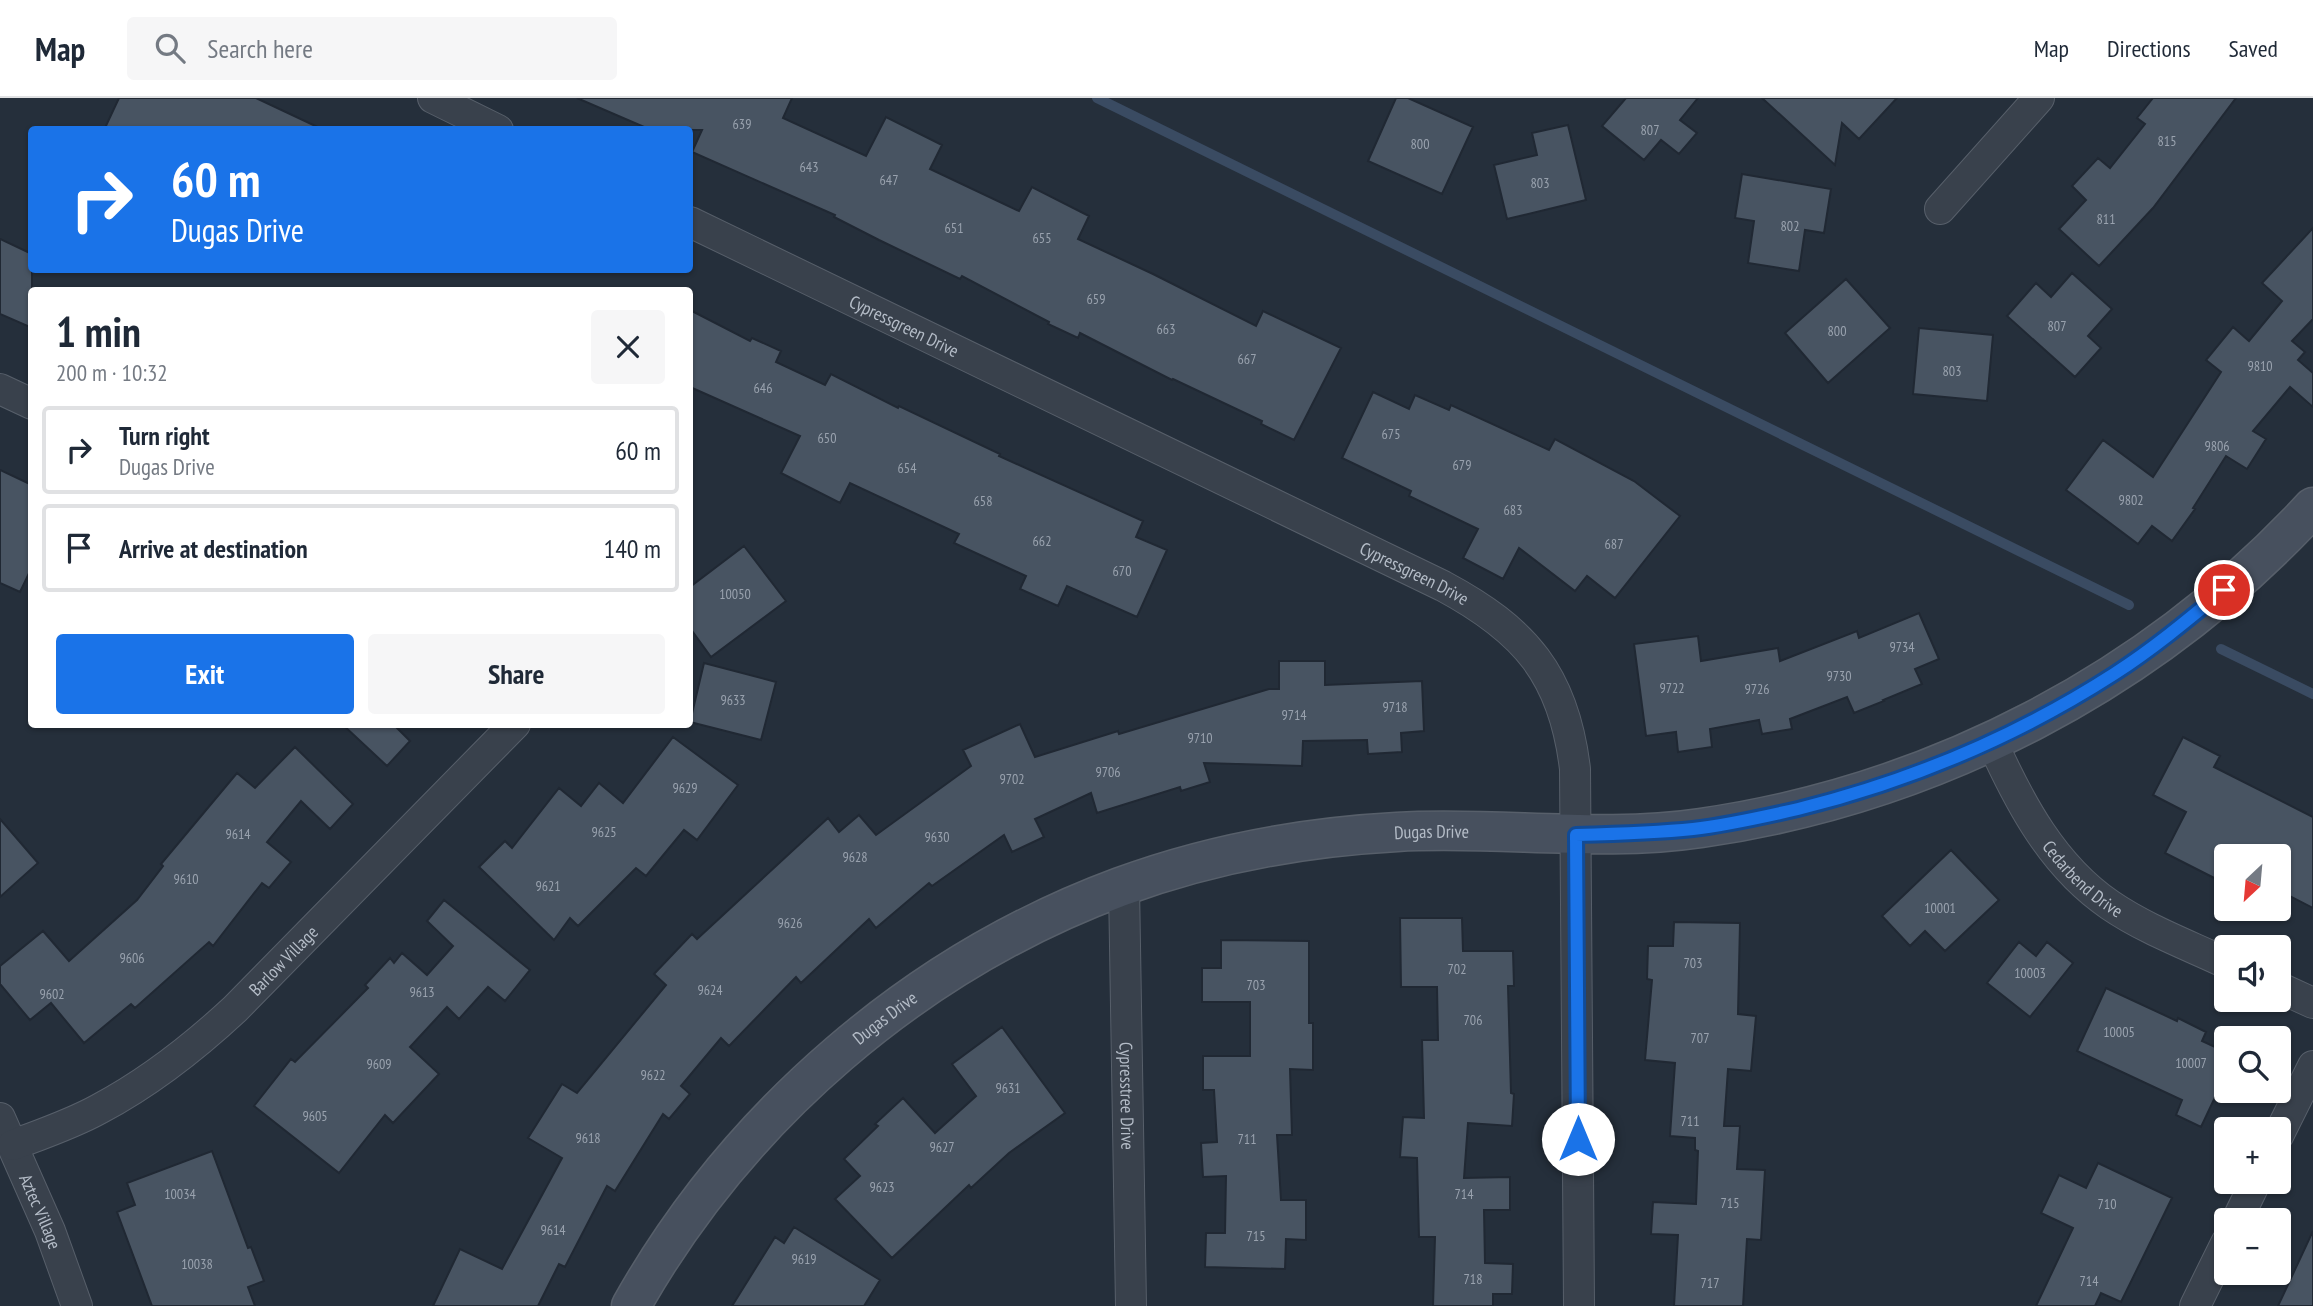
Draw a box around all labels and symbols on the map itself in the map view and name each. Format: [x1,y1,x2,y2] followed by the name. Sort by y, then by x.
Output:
[733,115,751,133] house number: 639
[1641,121,1659,139] house number: 807
[2158,132,2176,150] house number: 815
[1411,135,1429,153] house number: 800
[800,158,818,176] house number: 643
[880,171,898,189] house number: 647
[1531,174,1549,192] house number: 803
[2097,210,2115,228] house number: 811
[1781,217,1799,235] house number: 802
[945,219,963,237] house number: 651
[1033,229,1051,247] house number: 655
[846,289,963,362] street label: Cypressgreen Drive
[1087,290,1105,308] house number: 659
[2048,317,2066,335] house number: 807
[1157,320,1175,338] house number: 663
[1828,322,1846,340] house number: 800
[1238,350,1256,368] house number: 667
[2247,357,2273,375] house number: 9810
[1943,362,1961,380] house number: 803
[754,379,772,397] house number: 646
[1382,425,1400,443] house number: 675
[818,429,836,447] house number: 650
[2204,437,2230,455] house number: 9806
[1453,456,1471,474] house number: 679
[898,459,917,477] house number: 654
[2118,491,2144,509] house number: 9802
[974,492,992,510] house number: 658
[1504,501,1522,519] house number: 683
[1033,532,1051,550] house number: 662
[1605,535,1623,553] house number: 687
[1356,536,1473,610] street label: Cypressgreen Drive
[2194,560,2254,620] pin
[1113,562,1131,580] house number: 670
[719,585,751,603] house number: 10050
[1889,638,1915,656] house number: 9734
[1826,667,1852,685] house number: 9730
[1659,679,1685,697] house number: 9722
[1744,680,1770,698] house number: 9726
[720,691,746,709] house number: 9633
[1382,698,1408,716] house number: 9718
[1281,706,1307,724] house number: 9714
[1187,729,1213,747] house number: 9710
[1095,763,1121,781] house number: 9706
[999,770,1025,788] house number: 9702
[672,779,698,797] house number: 9629
[1393,819,1469,844] street label: Dugas Drive
[591,823,617,841] house number: 9625
[225,825,251,843] house number: 9614
[924,828,950,846] house number: 9630
[2038,835,2127,922] street label: Cedarbend Drive
[2214,844,2291,920] north arrow
[842,848,868,866] house number: 9628
[173,870,199,888] house number: 9610
[535,877,561,895] house number: 9621
[1924,899,1956,917] house number: 10001
[777,914,803,932] house number: 9626
[243,920,322,1000] street label: Barlow Village
[119,949,145,967] house number: 9606
[1684,954,1702,972] house number: 703
[1448,960,1466,978] house number: 702
[2014,964,2046,982] house number: 10003
[1247,976,1265,994] house number: 703
[697,981,723,999] house number: 9624
[409,983,435,1001] house number: 9613
[39,985,65,1003] house number: 9602
[848,986,921,1049] street label: Dugas Drive
[1464,1011,1482,1029] house number: 706
[2103,1023,2135,1041] house number: 10005
[1691,1029,1709,1047] house number: 707
[1115,1042,1140,1150] street label: Cypresstree Drive
[2175,1054,2207,1072] house number: 10007
[366,1055,392,1073] house number: 9609
[640,1066,666,1084] house number: 9622
[995,1079,1021,1097] house number: 9631
[1541,1102,1615,1176] position arrow
[302,1107,328,1125] house number: 9605
[1681,1112,1699,1130] house number: 711
[575,1129,601,1147] house number: 9618
[1238,1130,1256,1148] house number: 711
[929,1138,955,1156] house number: 9627
[15,1170,67,1252] street label: Aztec Village
[869,1178,895,1196] house number: 9623
[164,1185,196,1203] house number: 10034
[1455,1185,1474,1203] house number: 714
[1721,1194,1739,1212] house number: 715
[2098,1195,2116,1213] house number: 710
[540,1221,566,1239] house number: 9614
[1247,1227,1265,1245] house number: 715
[791,1250,817,1268] house number: 9619
[181,1255,213,1273] house number: 10038
[1464,1270,1482,1288] house number: 718
[2080,1272,2099,1290] house number: 714
[1701,1274,1719,1292] house number: 717

